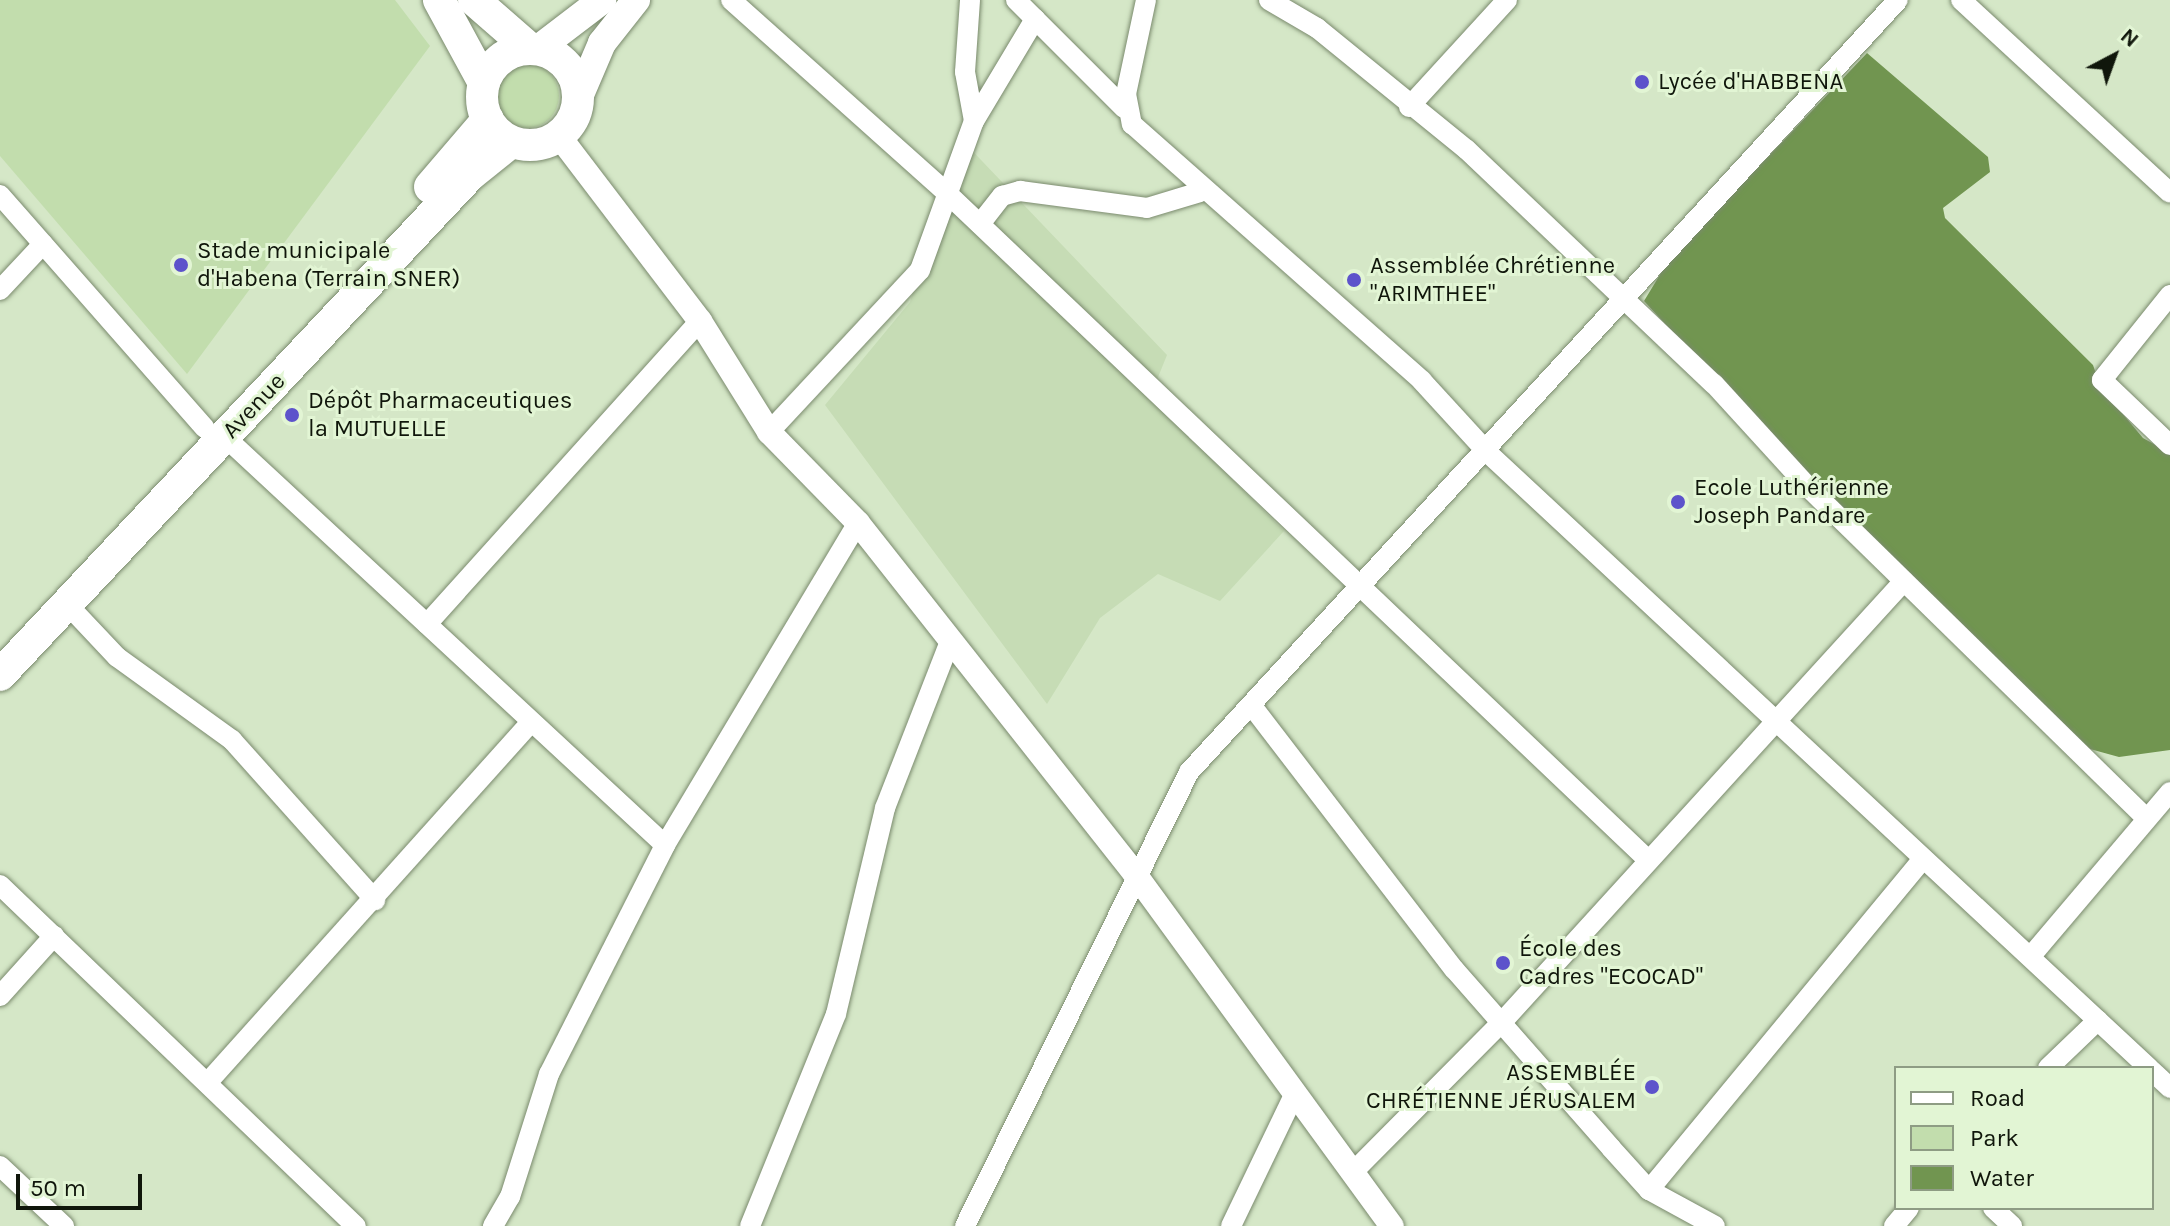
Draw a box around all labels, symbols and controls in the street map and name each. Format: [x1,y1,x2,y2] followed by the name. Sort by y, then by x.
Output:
[2074,16,2154,96] north arrow
[2115,23,2144,53] text: N
[1658,68,1843,96] place label: Lycée d'HABBENA
[1633,73,1651,91] marker: Lycée d'HABBENA
[197,237,460,293] place label: Stade municipale d'Habena (Terrain SNER)
[1370,252,1615,308] place label: Assemblée Chrétienne "ARIMTHEE"
[172,256,190,274] marker: Stade municipale d'Habena (Terrain SNER)
[1345,271,1363,289] marker: Assemblée Chrétienne "ARIMTHEE"
[217,367,291,445] street label: Avenue
[308,387,572,443] place label: Dépôt Pharmaceutiques la MUTUELLE
[283,406,301,424] marker: Dépôt Pharmaceutiques la MUTUELLE
[1694,474,1889,530] place label: Ecole Luthérienne Joseph Pandare
[1669,493,1687,511] marker: Ecole Luthérienne Joseph Pandare
[1519,935,1703,991] place label: École des Cadres "ECOCAD"
[1494,954,1512,972] marker: École des Cadres "ECOCAD"
[1366,1059,1636,1115] place label: ASSEMBLÉE CHRÉTIENNE JÉRUSALEM
[1894,1066,2154,1210] legend
[1643,1078,1661,1096] marker: ASSEMBLÉE CHRÉTIENNE JÉRUSALEM
[1970,1084,2025,1112] text: Road
[1970,1124,2019,1152] text: Park
[20,1158,146,1208] scale bar
[1970,1164,2034,1192] text: Water
[30,1174,86,1202] text: 50 m

